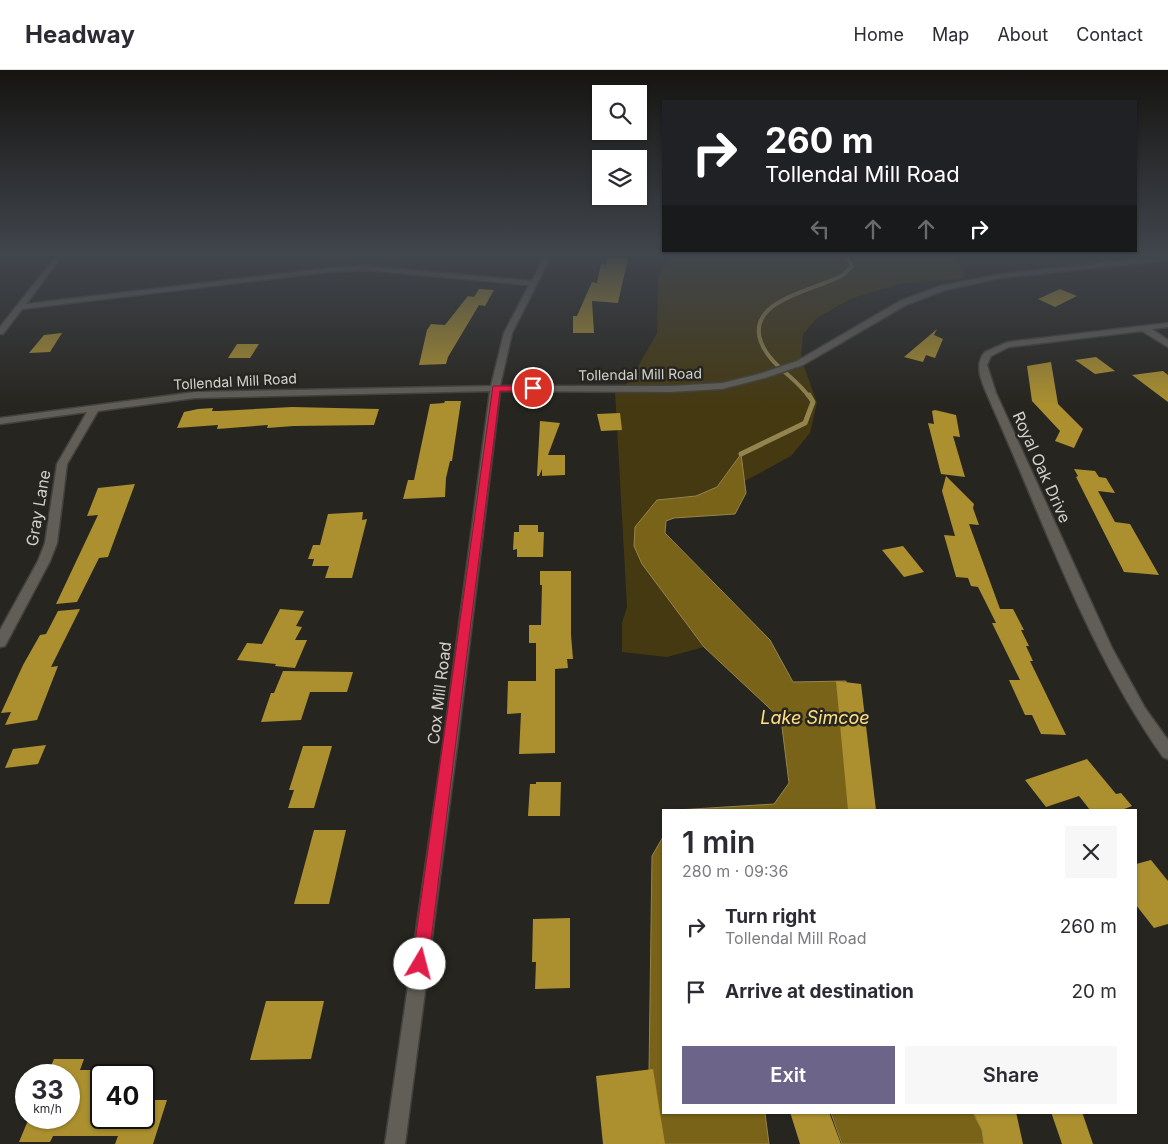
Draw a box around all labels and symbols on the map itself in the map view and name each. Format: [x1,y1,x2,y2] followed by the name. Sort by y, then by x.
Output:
[578,364,702,384] street label: Tollendal Mill Road
[512,367,554,409] pin
[173,369,297,393] street label: Tollendal Mill Road
[1008,408,1076,526] street label: Royal Oak Drive
[21,468,55,548] street label: Gray Lane
[423,641,455,745] street label: Cox Mill Road
[760,707,870,728] water label: Lake Simcoe
[393,937,445,989] position arrow
[90,1064,155,1129] speed limit sign: 40

